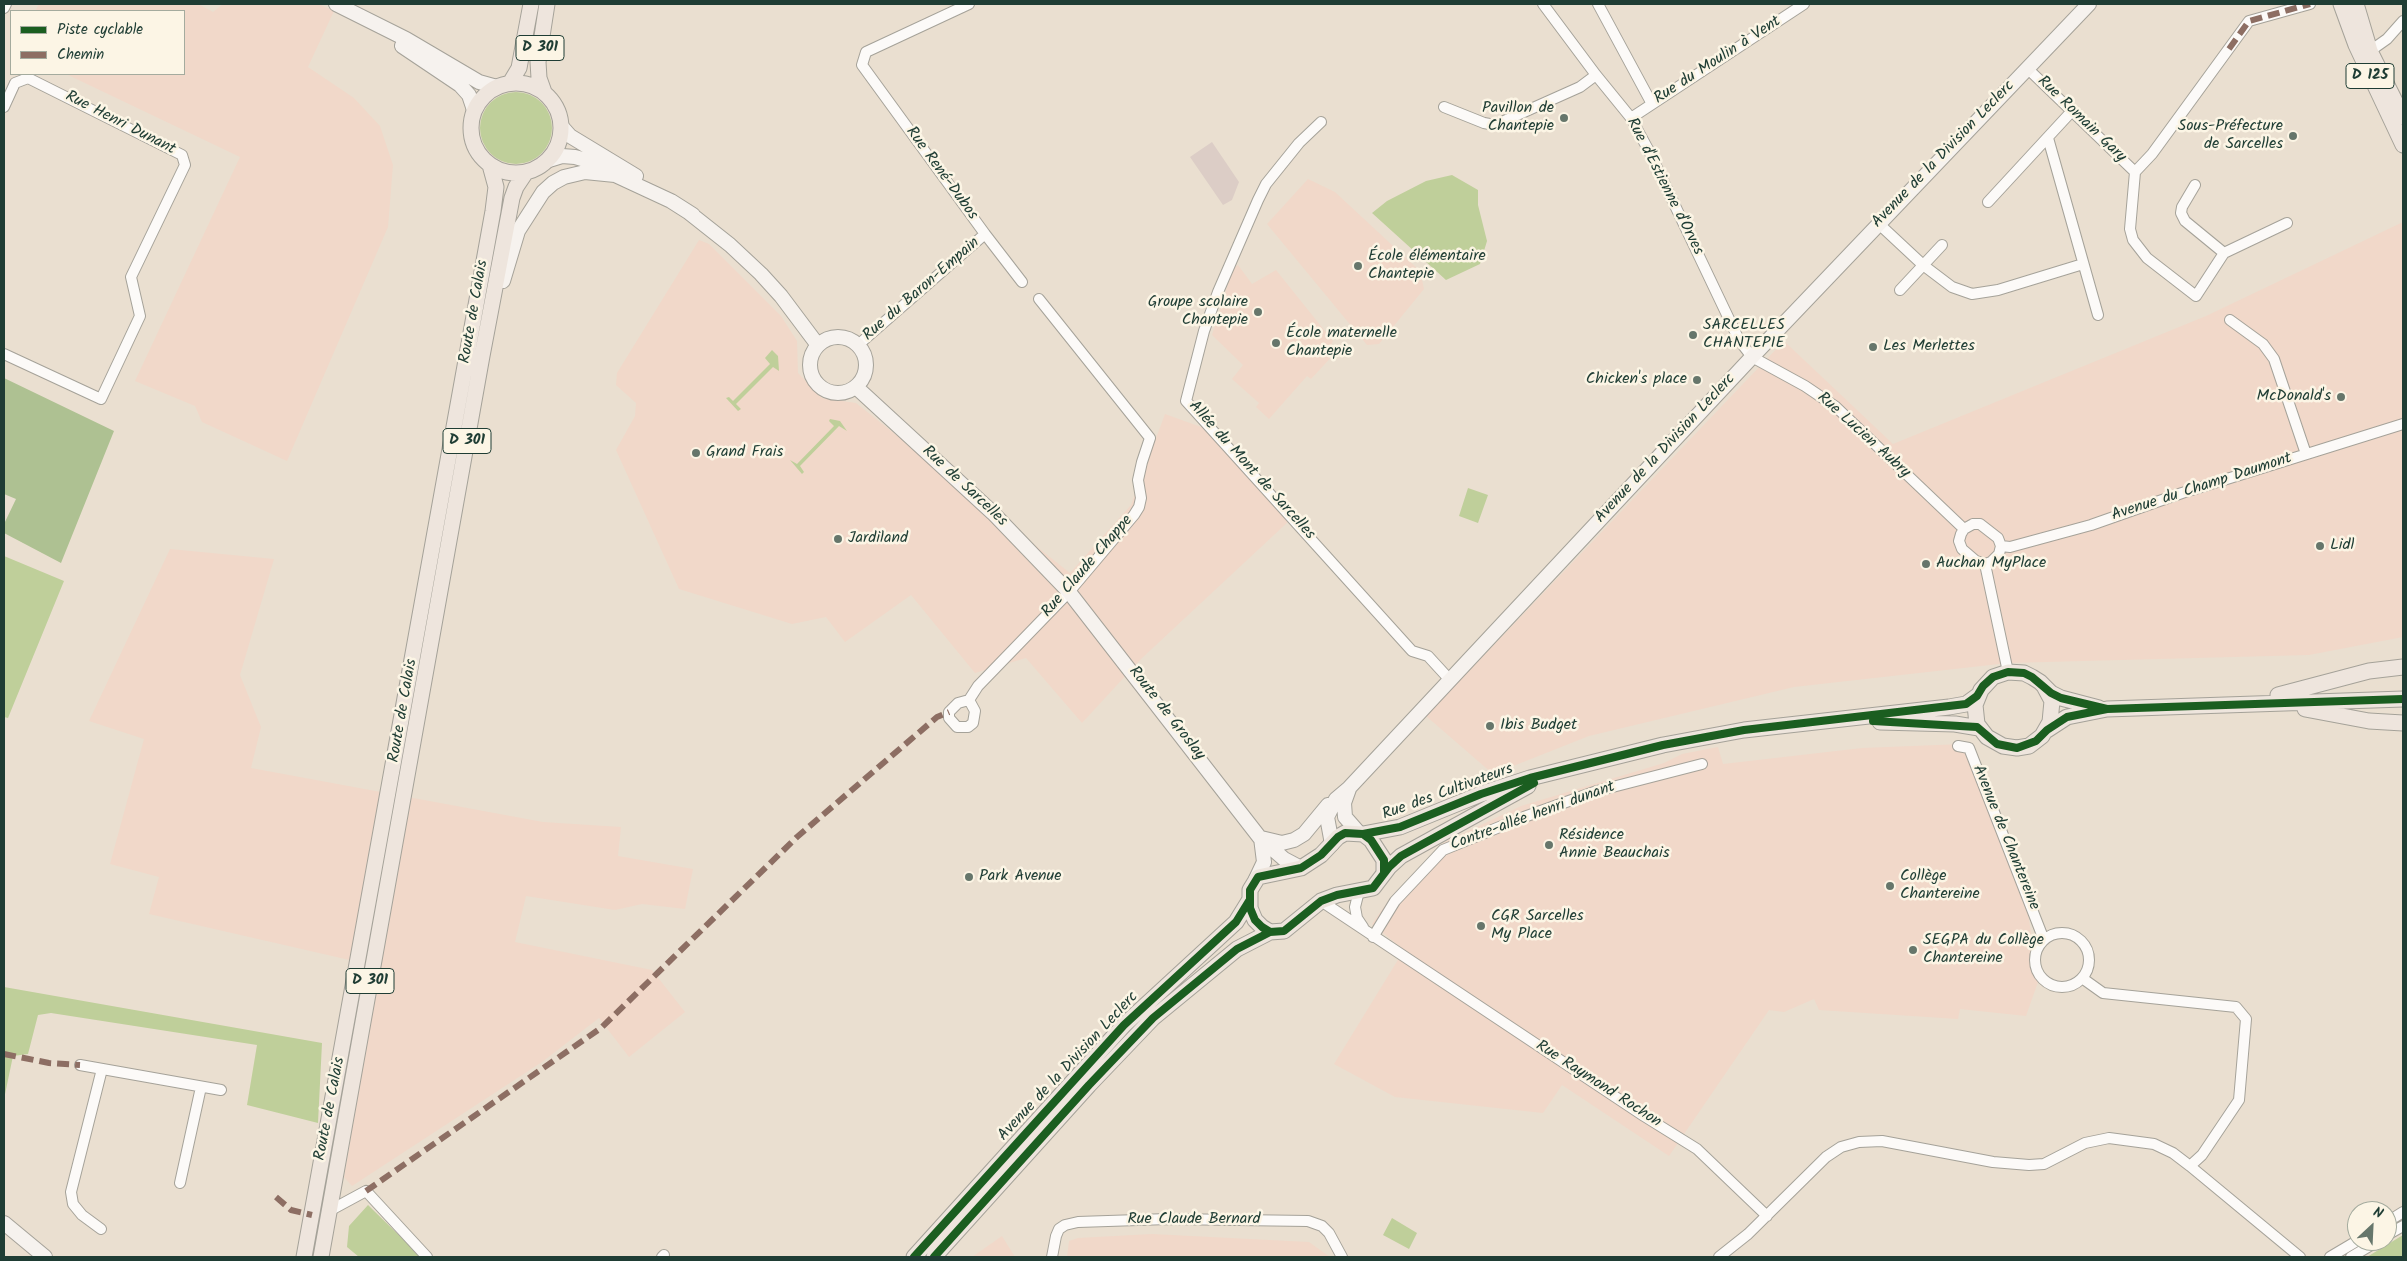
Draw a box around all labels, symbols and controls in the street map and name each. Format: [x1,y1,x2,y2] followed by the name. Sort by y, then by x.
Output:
[10,10,185,75] legend
[1651,13,1785,109] street label: Rue du Moulin à Vent
[57,18,143,42] text: Piste cyclable
[516,36,564,60] road number: D 301
[57,43,104,67] text: Chemin
[2346,64,2394,88] road number: D 125
[2032,73,2130,167] street label: Rue Romain Gary
[1869,77,2019,233] street label: Avenue de la Division Leclerc
[62,88,178,160] street label: Rue Henri Dunant
[1482,99,1554,137] place label: Pavillon de Chantepie
[1558,112,1570,124] marker: Pavillon de Chantepie
[1621,115,1707,259] street label: Rue d'Estienne d'Orves
[2178,117,2283,155] place label: Sous-Préfecture de Sarcelles
[901,124,981,224] street label: Rue René-Dubos
[2287,130,2299,142] marker: Sous-Préfecture de Sarcelles
[860,234,984,346] street label: Rue du Baron-Empain
[1368,247,1486,285] place label: École élémentaire Chantepie
[456,259,494,365] street label: Route de Calais
[1352,260,1364,272] marker: École élémentaire Chantepie
[1148,293,1248,331] place label: Groupe scolaire Chantepie
[1252,306,1264,318] marker: Groupe scolaire Chantepie
[1703,316,1785,354] place label: SARCELLES CHANTEPIE
[1286,324,1397,362] place label: École maternelle Chantepie
[1687,329,1699,341] marker: SARCELLES CHANTEPIE
[1270,337,1282,349] marker: École maternelle Chantepie
[1883,337,1975,357] place label: Les Merlettes
[1867,341,1879,353] marker: Les Merlettes
[1586,370,1687,390] place label: Chicken's place
[1592,370,1740,528] street label: Avenue de la Division Leclerc
[1691,374,1703,386] marker: Chicken's place
[2257,387,2331,407] place label: McDonald's
[1812,389,1914,483] street label: Rue Lucien Aubry
[2335,391,2347,403] marker: McDonald's
[1184,398,1318,544] street label: Allée du Mont de Sarcelles
[443,428,491,454] road number: D 301
[706,443,783,463] place label: Grand Frais
[917,443,1011,531] street label: Rue de Sarcelles
[690,447,702,459] marker: Grand Frais
[2109,450,2295,526] street label: Avenue du Champ Daumont
[1038,512,1138,622] street label: Rue Claude Chappe
[848,529,908,549] place label: Jardiland
[832,533,844,545] marker: Jardiland
[2330,536,2354,556] place label: Lidl
[2314,540,2326,552] marker: Lidl
[1936,554,2046,574] place label: Auchan MyPlace
[1920,558,1932,570] marker: Auchan MyPlace
[385,658,423,764] street label: Route de Calais
[1123,663,1209,765] street label: Route de Groslay
[1500,716,1577,736] place label: Ibis Budget
[1484,720,1496,732] marker: Ibis Budget
[1380,760,1516,826] street label: Rue des Cultivateurs
[1967,763,2043,913] street label: Avenue de Chantereine
[1448,778,1618,856] street label: Contre-allée henri dunant
[1559,826,1670,864] place label: Résidence Annie Beauchais
[1543,839,1555,851] marker: Résidence Annie Beauchais
[979,867,1062,887] place label: Park Avenue
[1900,867,1980,905] place label: Collège Chantereine
[963,871,975,883] marker: Park Avenue
[1884,880,1896,892] marker: Collège Chantereine
[1491,907,1584,945] place label: CGR Sarcelles My Place
[1475,920,1487,932] marker: CGR Sarcelles My Place
[1923,931,2044,969] place label: SEGPA du Collège Chantereine
[1907,944,1919,956] marker: SEGPA du Collège Chantereine
[346,968,394,994] road number: D 301
[995,988,1143,1146] street label: Avenue de la Division Leclerc
[1532,1037,1664,1133] street label: Rue Raymond Rochon
[312,1056,350,1162] street label: Route de Calais
[2347,1201,2397,1251] north arrow
[2369,1201,2387,1225] text: N
[1128,1210,1260,1230] street label: Rue Claude Bernard

